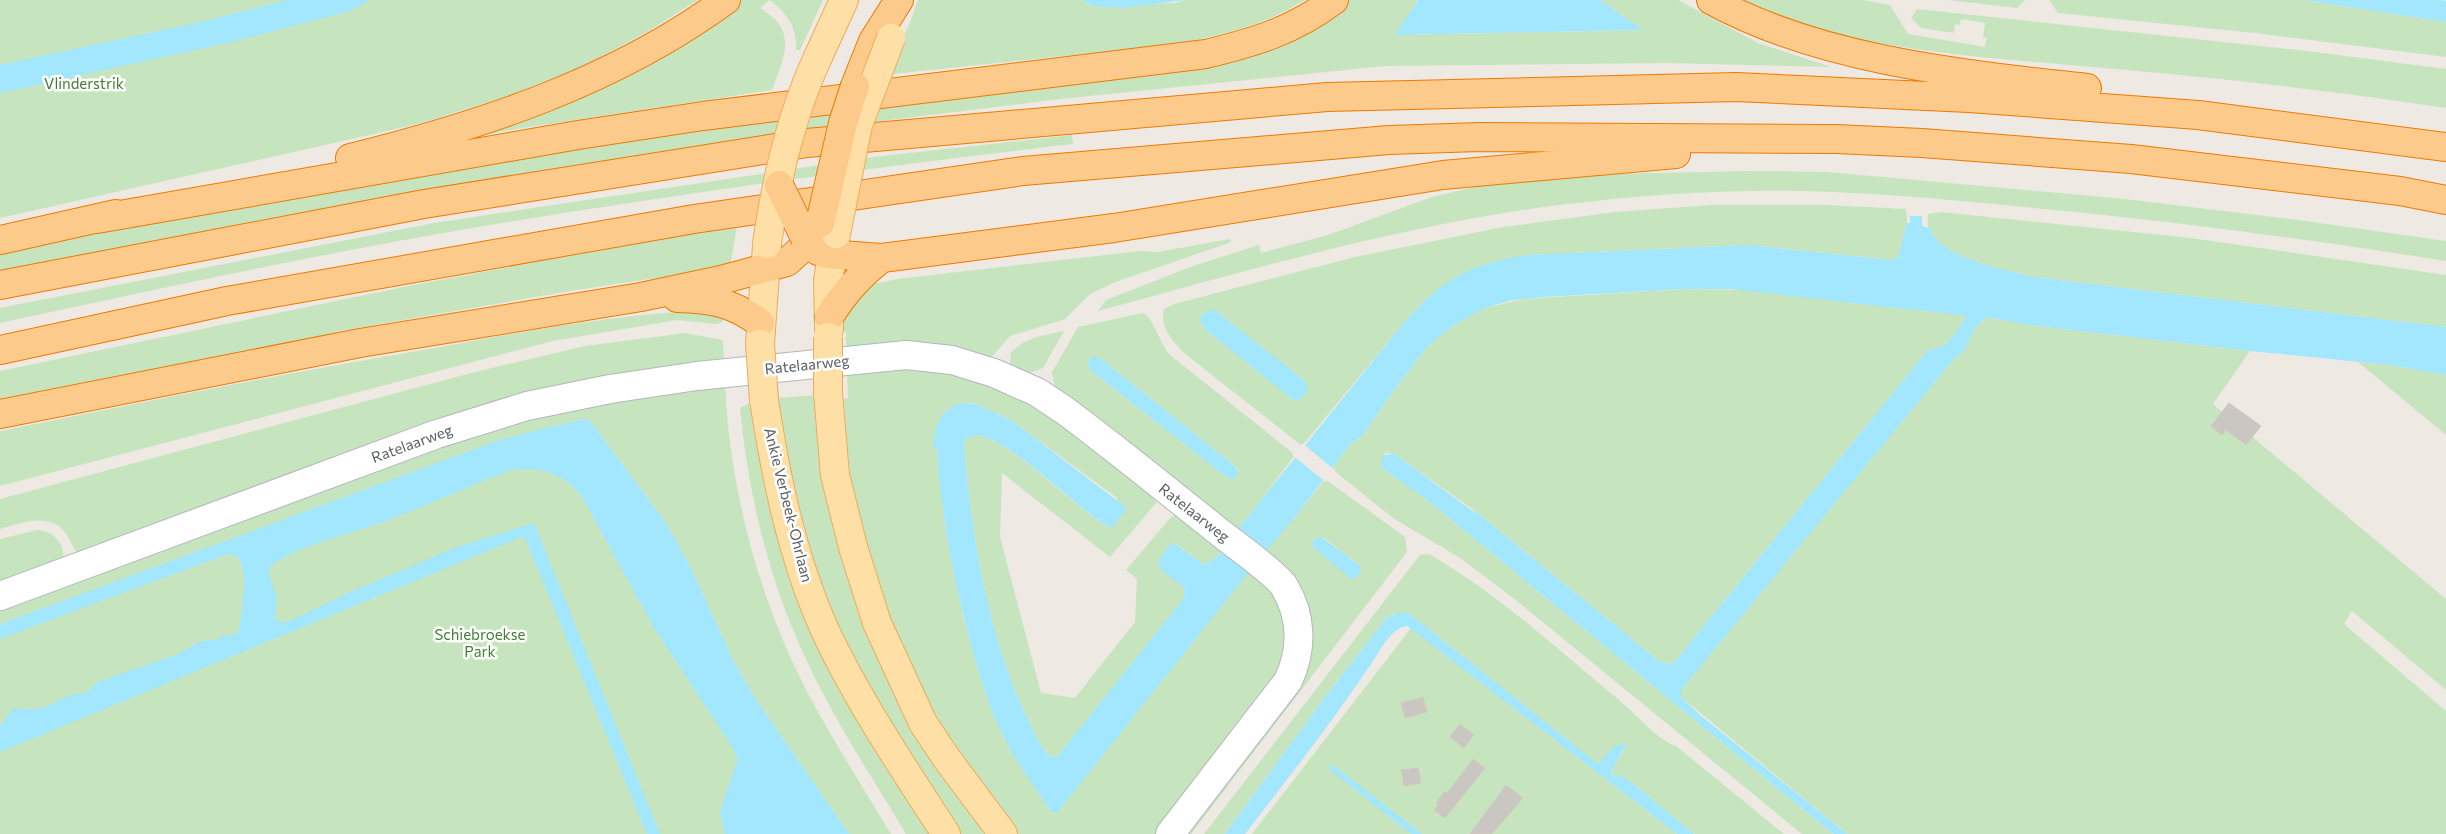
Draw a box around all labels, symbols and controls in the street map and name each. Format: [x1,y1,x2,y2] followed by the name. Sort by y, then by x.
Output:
[44,74,124,92] park label: Vlinderstrik
[764,351,850,377] street label: Ratelaarweg
[369,420,455,466] street label: Ratelaarweg
[761,426,817,584] street label: Ankie Verbeek-Ohrlaan
[1156,479,1234,545] street label: Ratelaarweg
[435,625,526,660] park label: Schiebroekse Park

